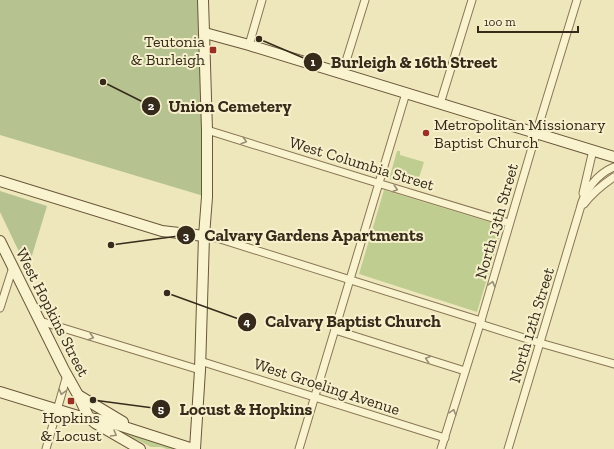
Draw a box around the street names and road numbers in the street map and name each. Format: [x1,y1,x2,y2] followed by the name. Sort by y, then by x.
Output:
[287,132,437,195] street label: West Columbia Street
[471,161,522,281] street label: North 13th Street
[12,245,93,380] street label: West Hopkins Street
[505,265,558,385] street label: North 12th Street
[251,354,402,419] street label: West Groeling Avenue

